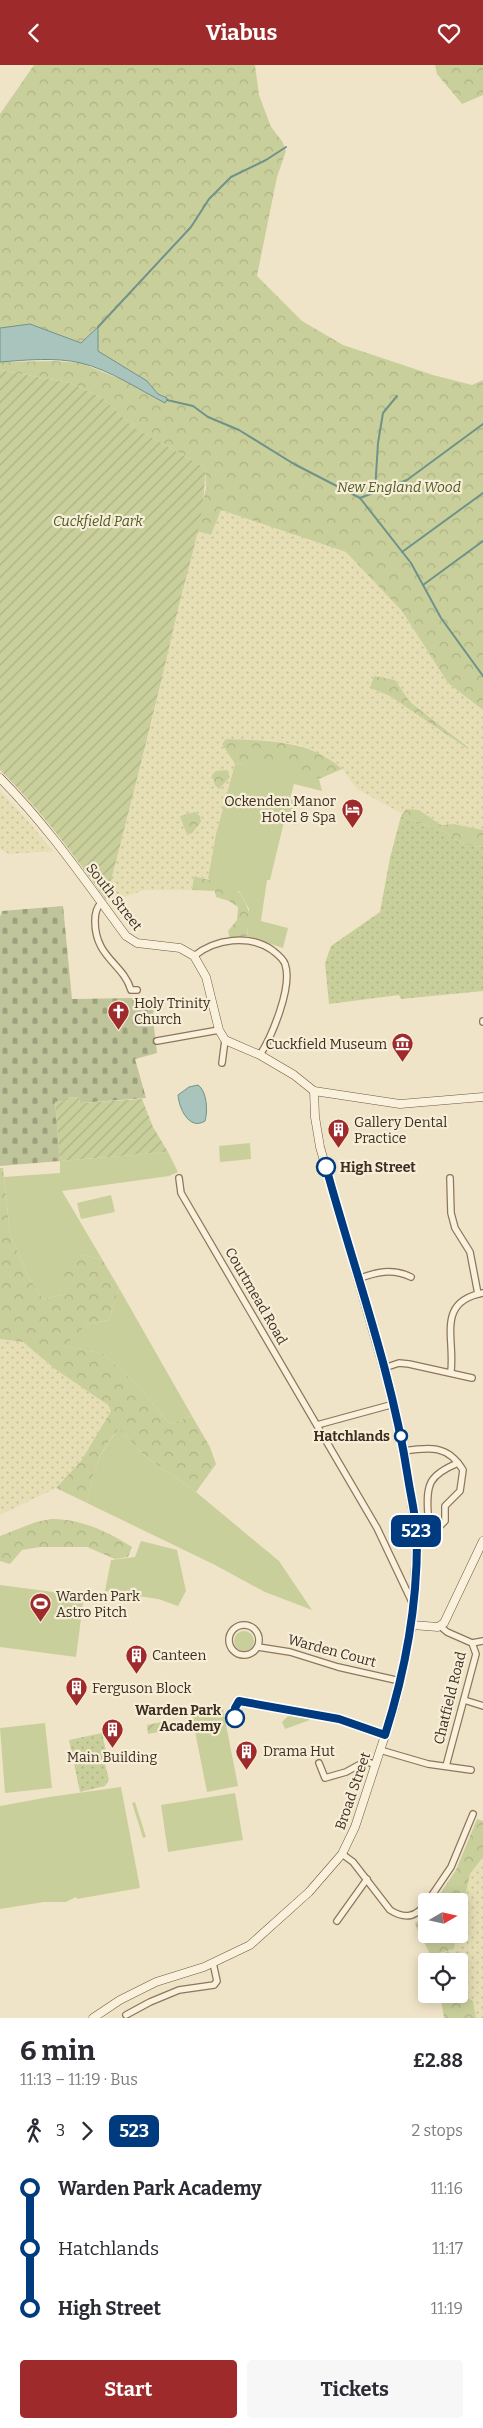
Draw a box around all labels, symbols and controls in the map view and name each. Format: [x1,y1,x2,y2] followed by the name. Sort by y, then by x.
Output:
[20,19,48,47] icon: back
[206,19,277,46] text: Viabus
[435,19,463,47] icon: heart
[337,479,461,496] park label: New England Wood
[53,513,143,530] park label: Cuckfield Park
[224,793,336,826] place label: Ockenden Manor Hotel & Spa
[340,797,364,828] hotel icon: Ockenden Manor Hotel & Spa
[82,860,146,934] street label: South Street
[134,995,211,1028] place label: Holy Trinity Church
[106,999,130,1030] church icon: Holy Trinity Church
[391,1032,415,1063] museum icon: Cuckfield Museum
[266,1036,388,1053] place label: Cuckfield Museum
[354,1114,447,1147] place label: Gallery Dental Practice
[326,1118,350,1149] building icon: Gallery Dental Practice
[316,1157,336,1177] marker: High Street
[340,1159,416,1176] place label: High Street
[221,1244,291,1348] street label: Courtmead Road
[314,1428,390,1445] place label: Hatchlands
[394,1429,408,1443] marker: Hatchlands
[387,1515,445,1547] line badge: 523
[401,1520,431,1542] text: 523
[56,1588,140,1621] place label: Warden Park Astro Pitch
[28,1592,52,1623] sports icon: Warden Park Astro Pitch
[286,1631,378,1671] street label: Warden Court
[124,1643,148,1674] building icon: Canteen
[152,1647,206,1664] place label: Canteen
[430,1650,470,1746] street label: Chatfield Road
[64,1676,88,1707] building icon: Ferguson Block
[92,1680,192,1697] place label: Ferguson Block
[135,1702,222,1735] place label: Warden Park Academy
[225,1708,245,1728] marker: Warden Park Academy
[100,1717,124,1748] building icon: Main Building
[235,1739,259,1770] building icon: Drama Hut
[263,1743,335,1760] place label: Drama Hut
[67,1749,157,1766] place label: Main Building
[332,1750,374,1832] street label: Broad Street
[418,1893,468,1943] north arrow
[418,1893,468,2003] map controls
[418,1953,468,2003] button: locate
[20,2034,95,2067] text: 6 min
[413,2049,463,2072] text: £2.88
[20,2070,138,2089] text: 11:13 – 11:19 · Bus
[20,2117,48,2145] icon: walk
[73,2117,101,2145] icon: forward
[119,2120,149,2142] text: 523
[56,2121,65,2140] text: 3
[411,2121,463,2140] text: 2 stops
[58,2177,262,2200] text: Warden Park Academy
[431,2179,463,2198] text: 11:16
[58,2237,159,2260] text: Hatchlands
[432,2239,463,2258] text: 11:17
[58,2297,161,2320] text: High Street
[431,2299,463,2318] text: 11:19
[20,2360,237,2418] button: Start
[247,2360,463,2418] button: Tickets

